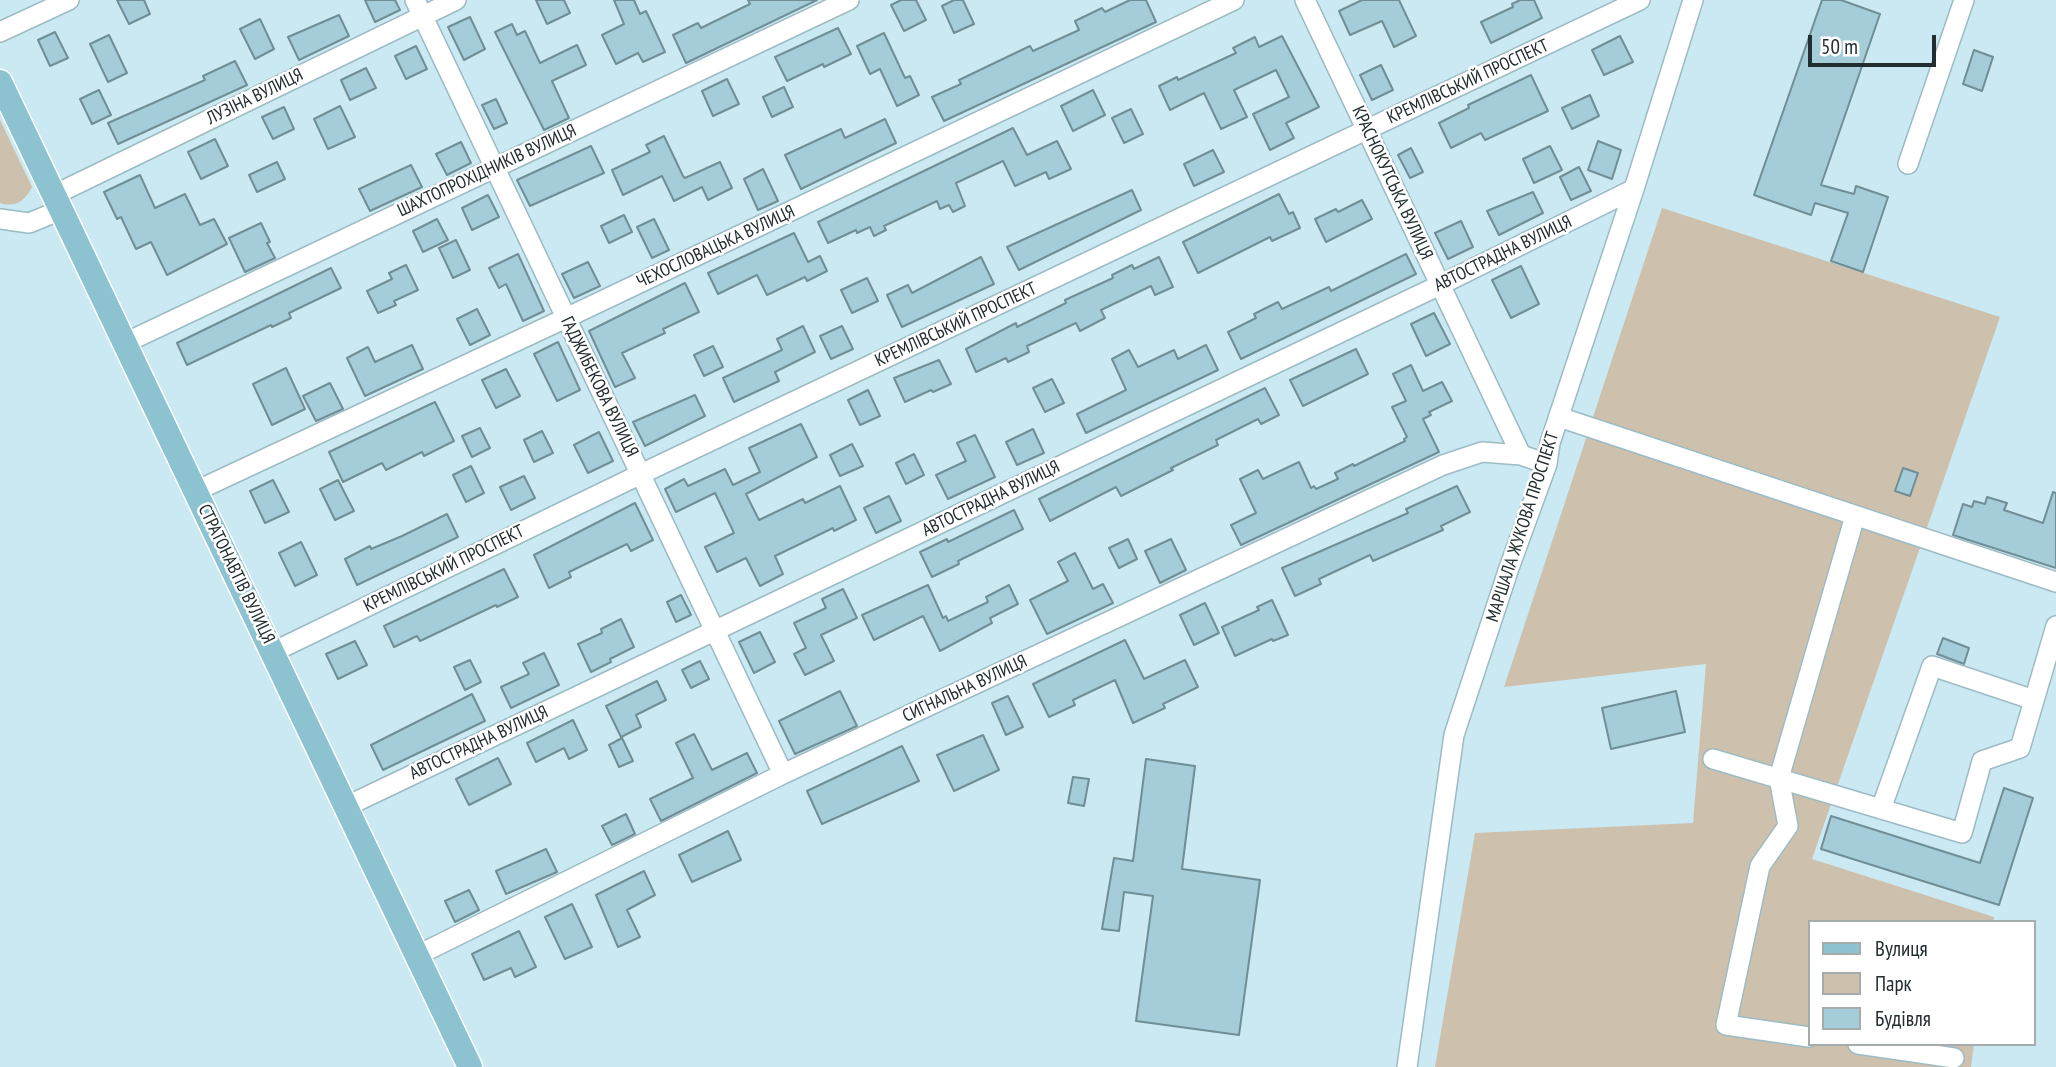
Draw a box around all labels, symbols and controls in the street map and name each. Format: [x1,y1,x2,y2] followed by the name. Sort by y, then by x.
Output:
[1811,21,1939,65] scale bar
[1821,33,1858,60] text: 50 m
[1384,35,1552,129] street label: КРЕМЛІВСЬКИЙ ПРОСПЕКТ
[203,64,307,130] street label: ЛУЗІНА ВУЛИЦЯ
[1347,103,1437,263] street label: КРАСНОКУТСЬКА ВУЛИЦЯ
[394,120,580,222] street label: ШАХТОПРОХІДНИКІВ ВУЛИЦЯ
[634,201,798,293] street label: ЧЕХОСЛОВАЦЬКА ВУЛИЦЯ
[1431,211,1575,297] street label: АВТОСТРАДНА ВУЛИЦЯ
[872,278,1040,372] street label: КРЕМЛІВСЬКИЙ ПРОСПЕКТ
[556,313,642,461] street label: ГАДЖИБЕКОВА ВУЛИЦЯ
[1482,429,1564,625] street label: МАРШАЛА ЖУКОВА ПРОСПЕКТ
[919,456,1063,542] street label: АВТОСТРАДНА ВУЛИЦЯ
[193,501,279,647] street label: СТРАТОНАВТІВ ВУЛИЦЯ
[360,521,528,617] street label: КРЕМЛІВСЬКИЙ ПРОСПЕКТ
[899,651,1031,727] street label: СИГНАЛЬНА ВУЛИЦЯ
[406,701,552,785] street label: АВТОСТРАДНА ВУЛИЦЯ
[1808,920,2035,1046] legend
[1875,935,1928,962] text: Вулиця
[1875,970,1912,997] text: Парк
[1875,1005,1931,1032] text: Будівля

